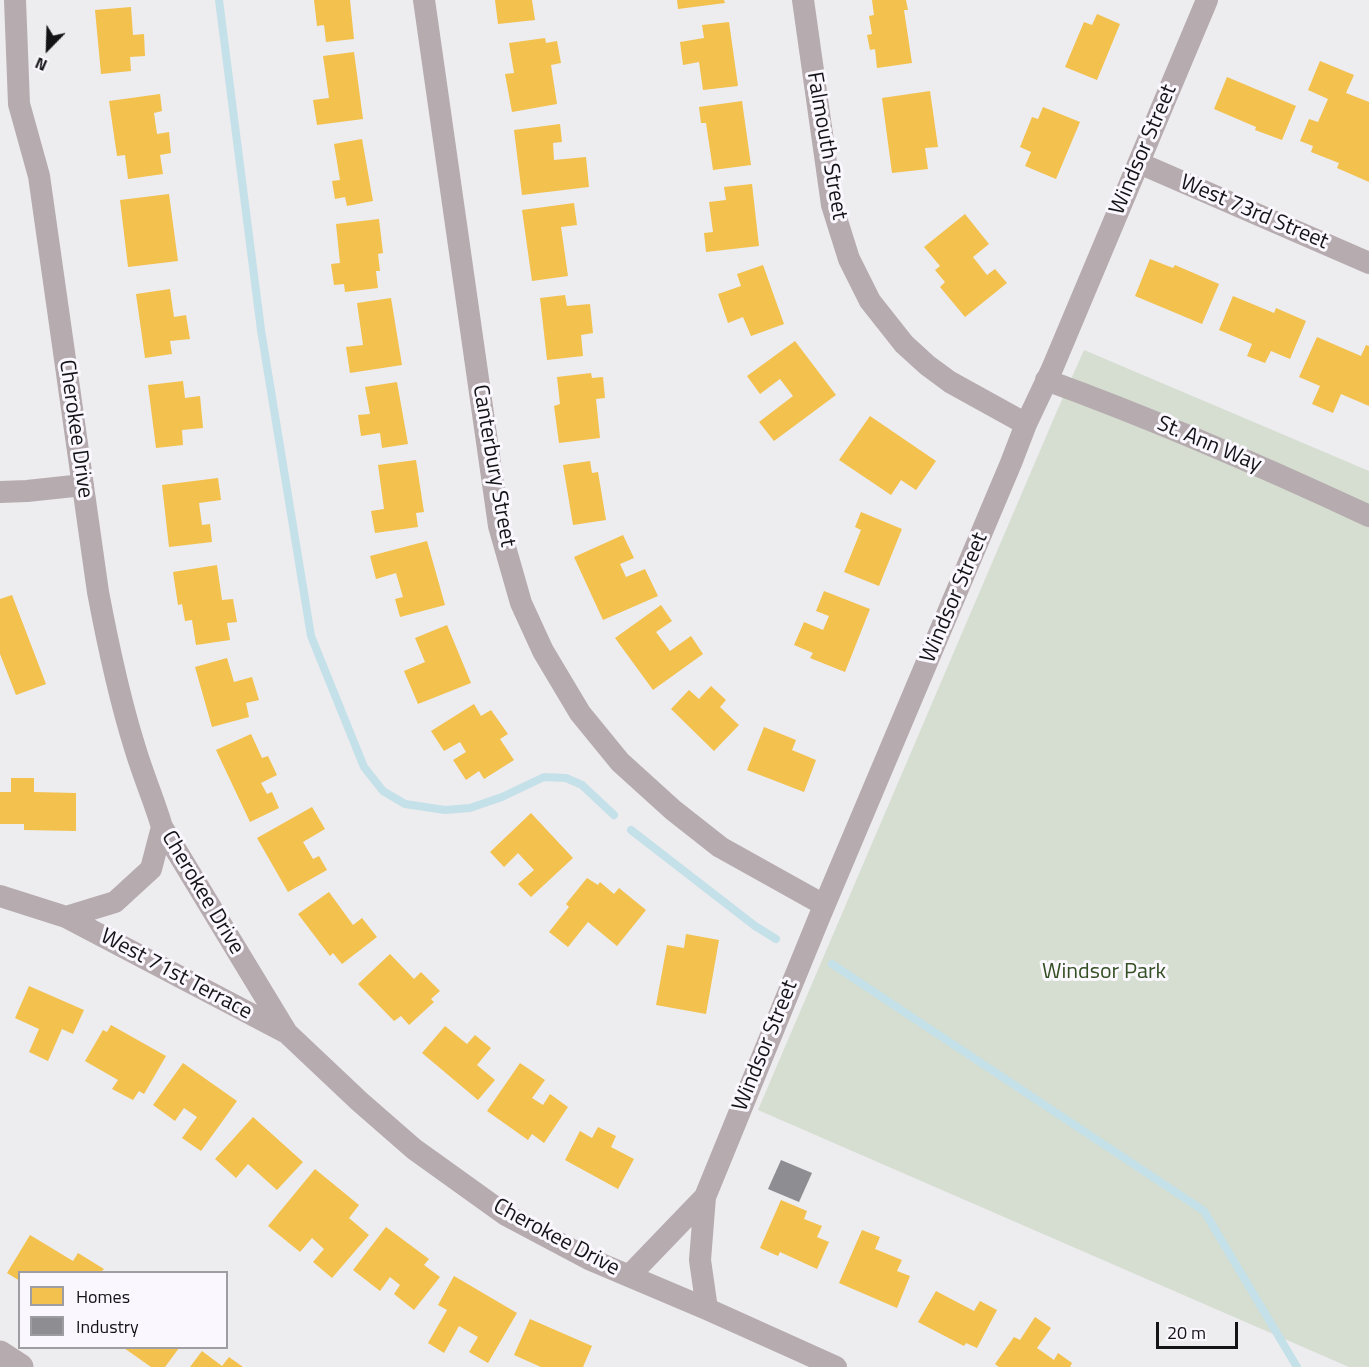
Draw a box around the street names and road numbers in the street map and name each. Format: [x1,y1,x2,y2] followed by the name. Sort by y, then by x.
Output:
[800,70,852,222] street label: Falmouth Street
[1105,81,1183,219] street label: Windsor Street
[1176,170,1332,256] street label: West 73rd Street
[52,358,98,500] street label: Cherokee Drive
[466,383,520,549] street label: Canterbury Street
[1153,411,1265,479] street label: St. Ann Way
[916,529,994,667] street label: Windsor Street
[155,826,249,960] street label: Cherokee Drive
[96,924,256,1026] street label: West 71st Terrace
[728,977,804,1115] street label: Windsor Street
[488,1194,624,1282] street label: Cherokee Drive

